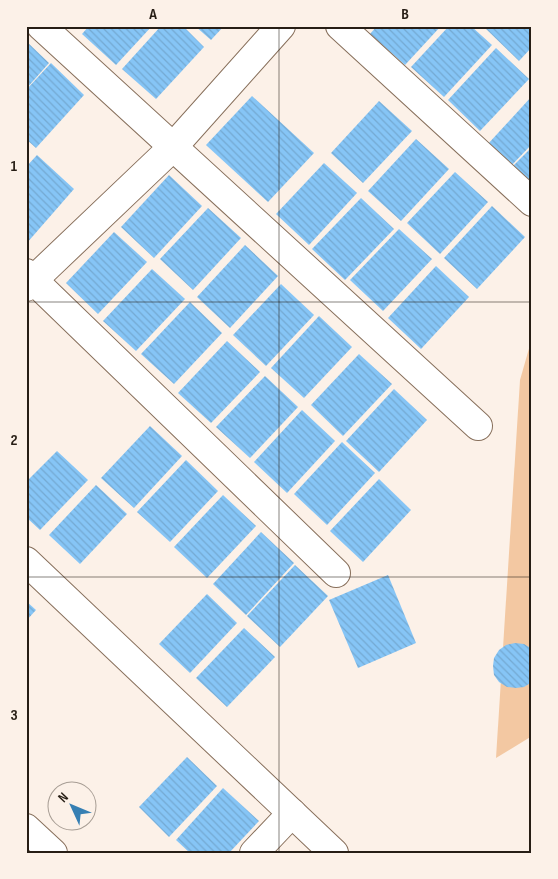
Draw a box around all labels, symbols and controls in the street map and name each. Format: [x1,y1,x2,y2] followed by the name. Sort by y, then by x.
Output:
[148,5,157,24] text: A
[401,5,409,24] text: B
[11,157,18,176] text: 1
[10,431,18,450] text: 2
[10,706,18,725] text: 3
[48,782,98,832] north arrow
[54,789,72,806] text: N

